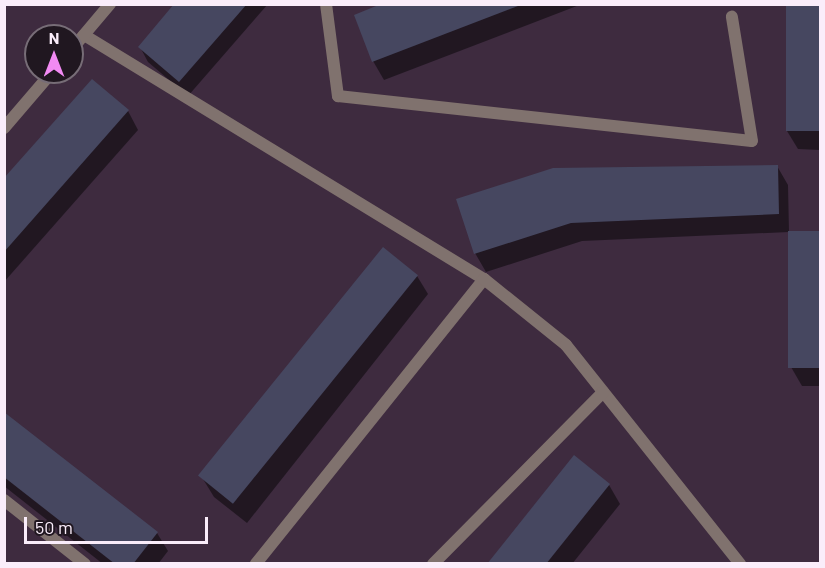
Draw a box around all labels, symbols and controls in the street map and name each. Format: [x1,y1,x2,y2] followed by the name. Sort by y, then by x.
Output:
[24,24,84,84] north arrow
[49,28,59,47] text: N
[27,505,212,543] scale bar
[35,516,73,538] text: 50 m

